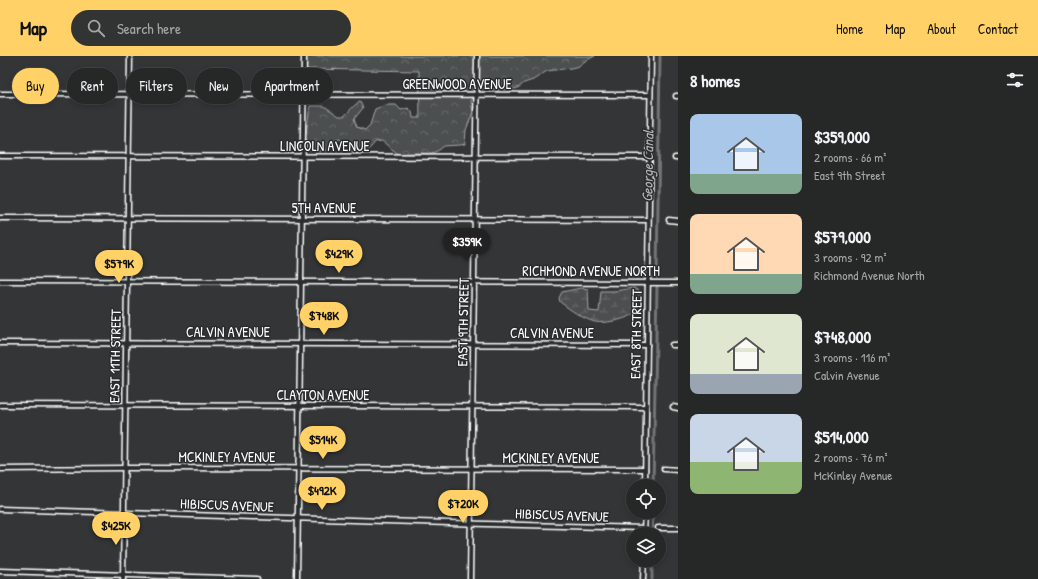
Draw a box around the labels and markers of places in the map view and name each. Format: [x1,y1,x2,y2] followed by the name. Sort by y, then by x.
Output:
[439,228,495,262] pin: $359K
[311,240,367,274] pin: $429K
[91,250,147,284] pin: $579K
[296,302,352,336] pin: $748K
[295,426,351,460] pin: $514K
[294,477,350,511] pin: $492K
[435,490,491,524] pin: $720K
[88,512,144,546] pin: $425K

